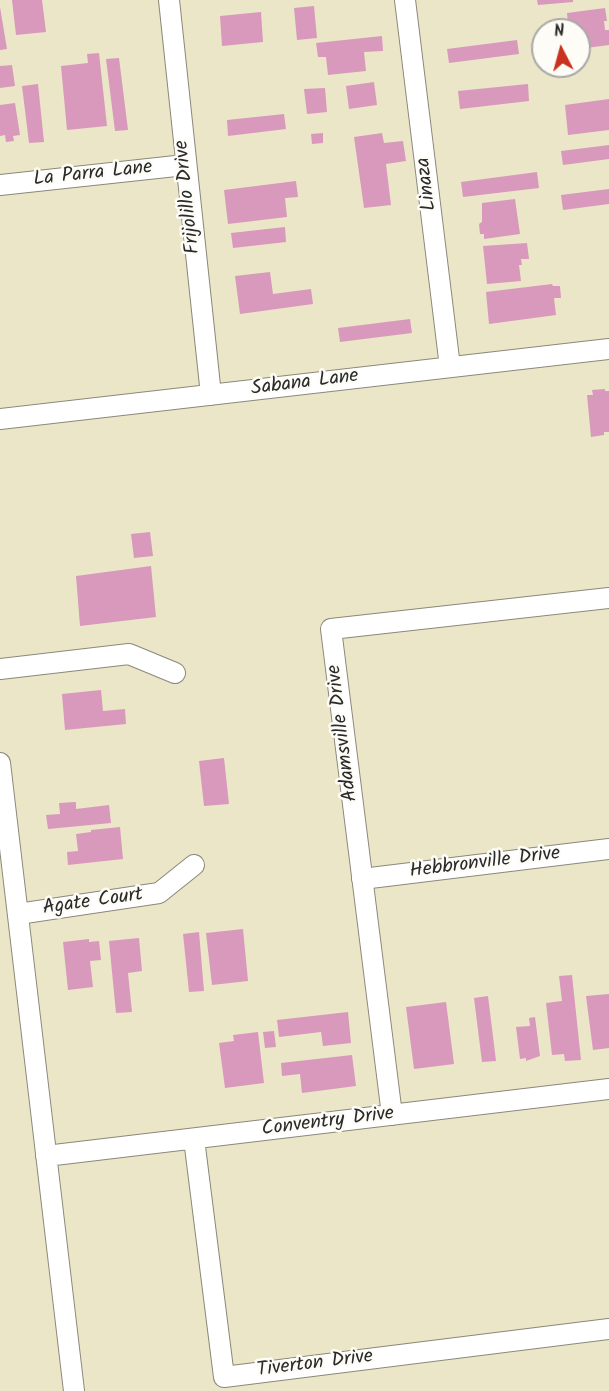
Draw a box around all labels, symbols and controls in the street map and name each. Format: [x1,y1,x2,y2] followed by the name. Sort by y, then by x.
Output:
[531,18,591,78] north arrow
[553,19,566,45] text: N
[171,139,207,255] street label: Frijolillo Drive
[413,156,443,212] street label: Linaza
[32,157,154,193] street label: La Parra Lane
[250,366,360,402] street label: Sabana Lane
[324,663,364,803] street label: Adamsville Drive
[408,843,562,885] street label: Hebbronville Drive
[41,884,145,922] street label: Agate Court
[260,1103,396,1143] street label: Conventry Drive
[256,1346,374,1384] street label: Tiverton Drive

